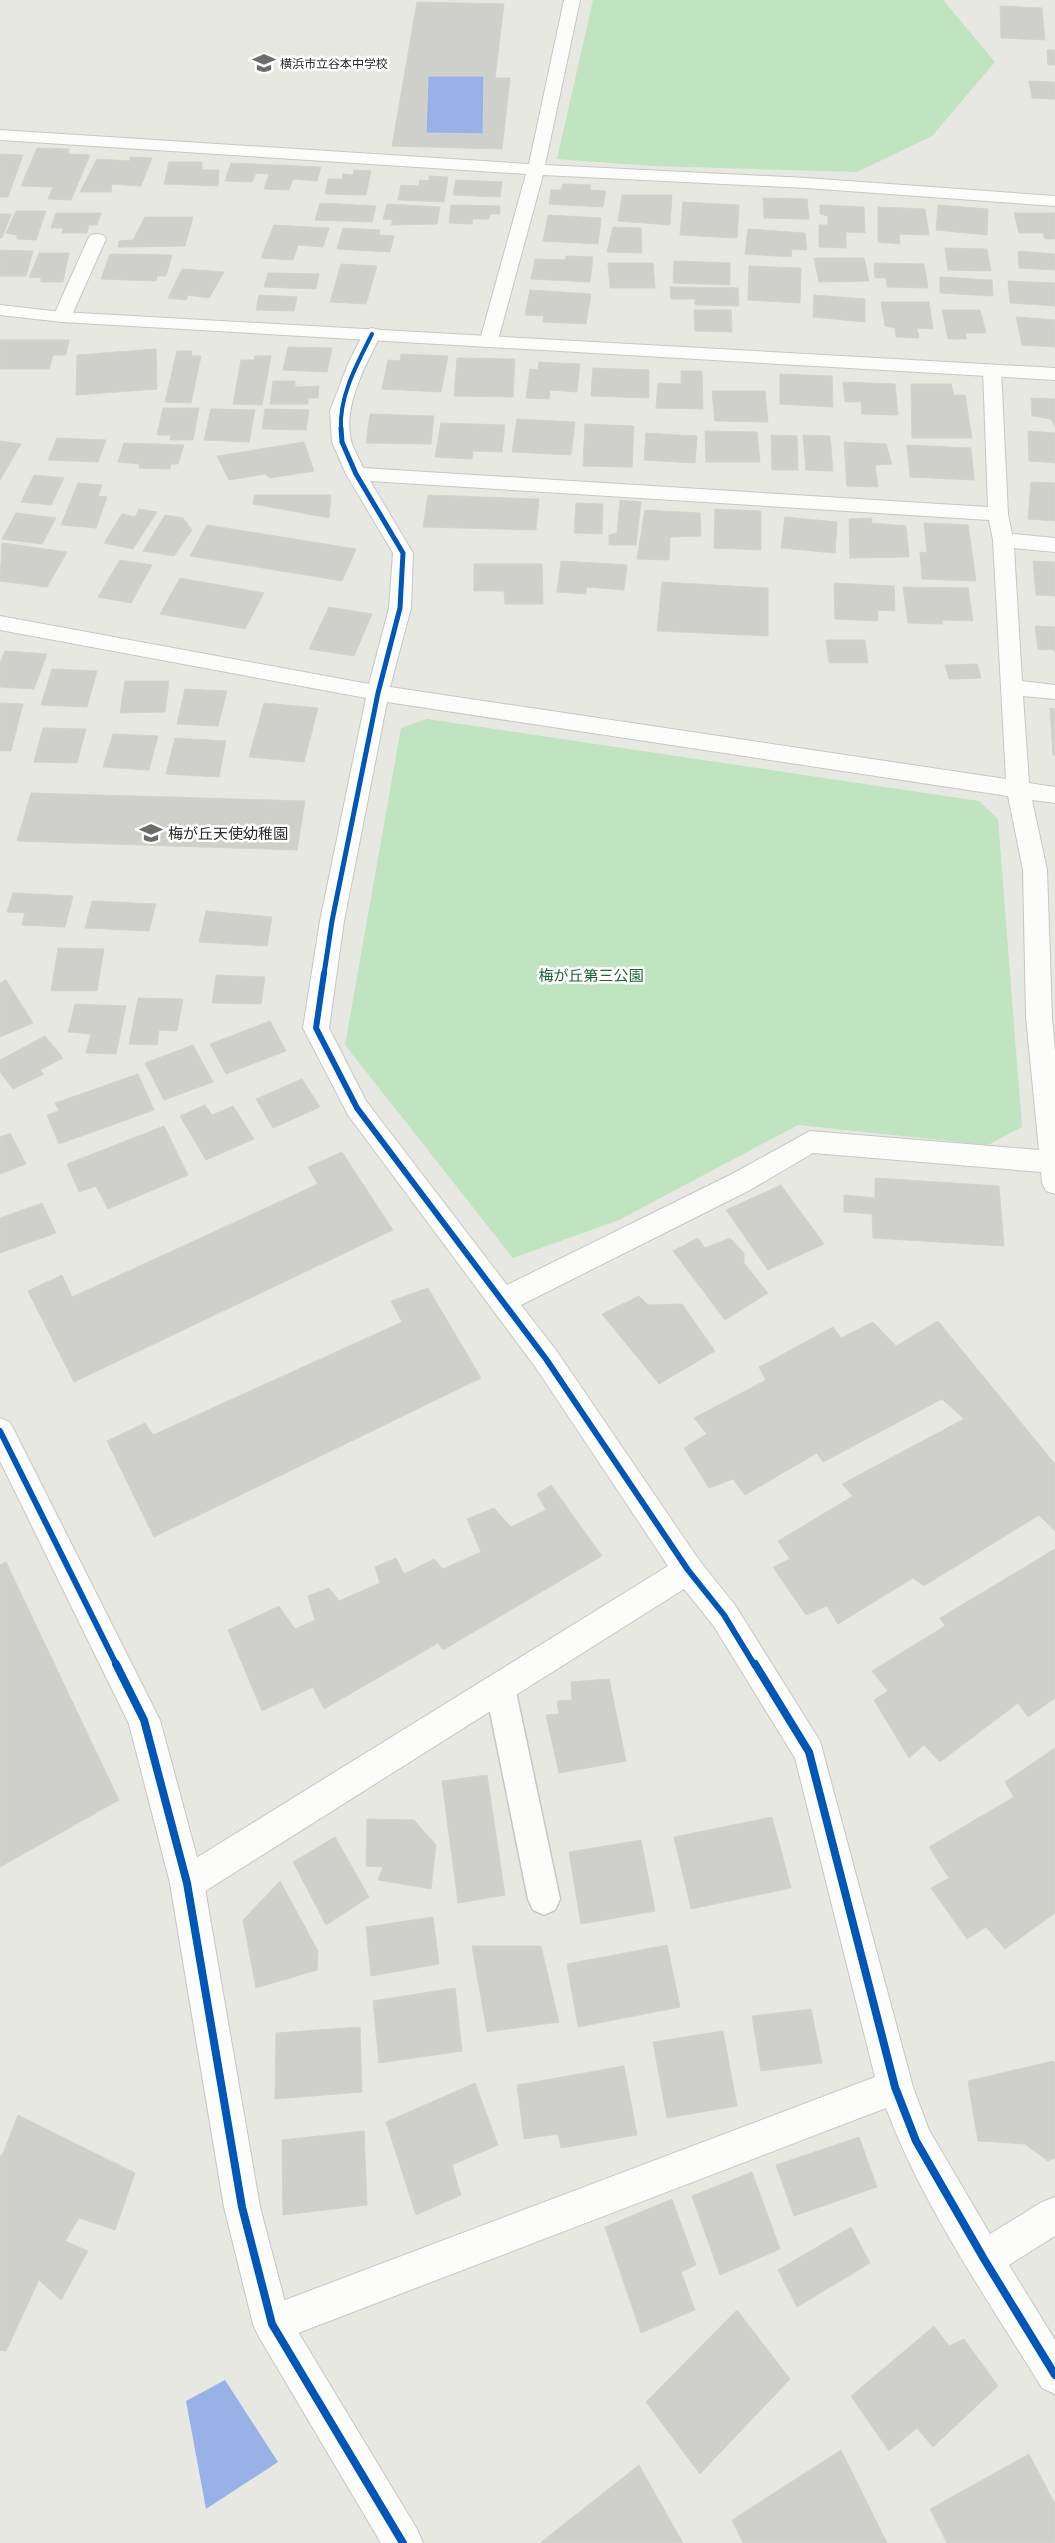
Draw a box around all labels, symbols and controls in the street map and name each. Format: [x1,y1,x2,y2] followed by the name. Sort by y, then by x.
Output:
[251,50,277,76] school or university icon: 横浜市立谷本中学校
[280,56,388,71] place label: 横浜市立谷本中学校
[138,820,164,846] school or university icon: 梅が丘天使幼稚園
[168,824,288,843] place label: 梅が丘天使幼稚園
[538,966,644,985] park label: 梅が丘第三公園

